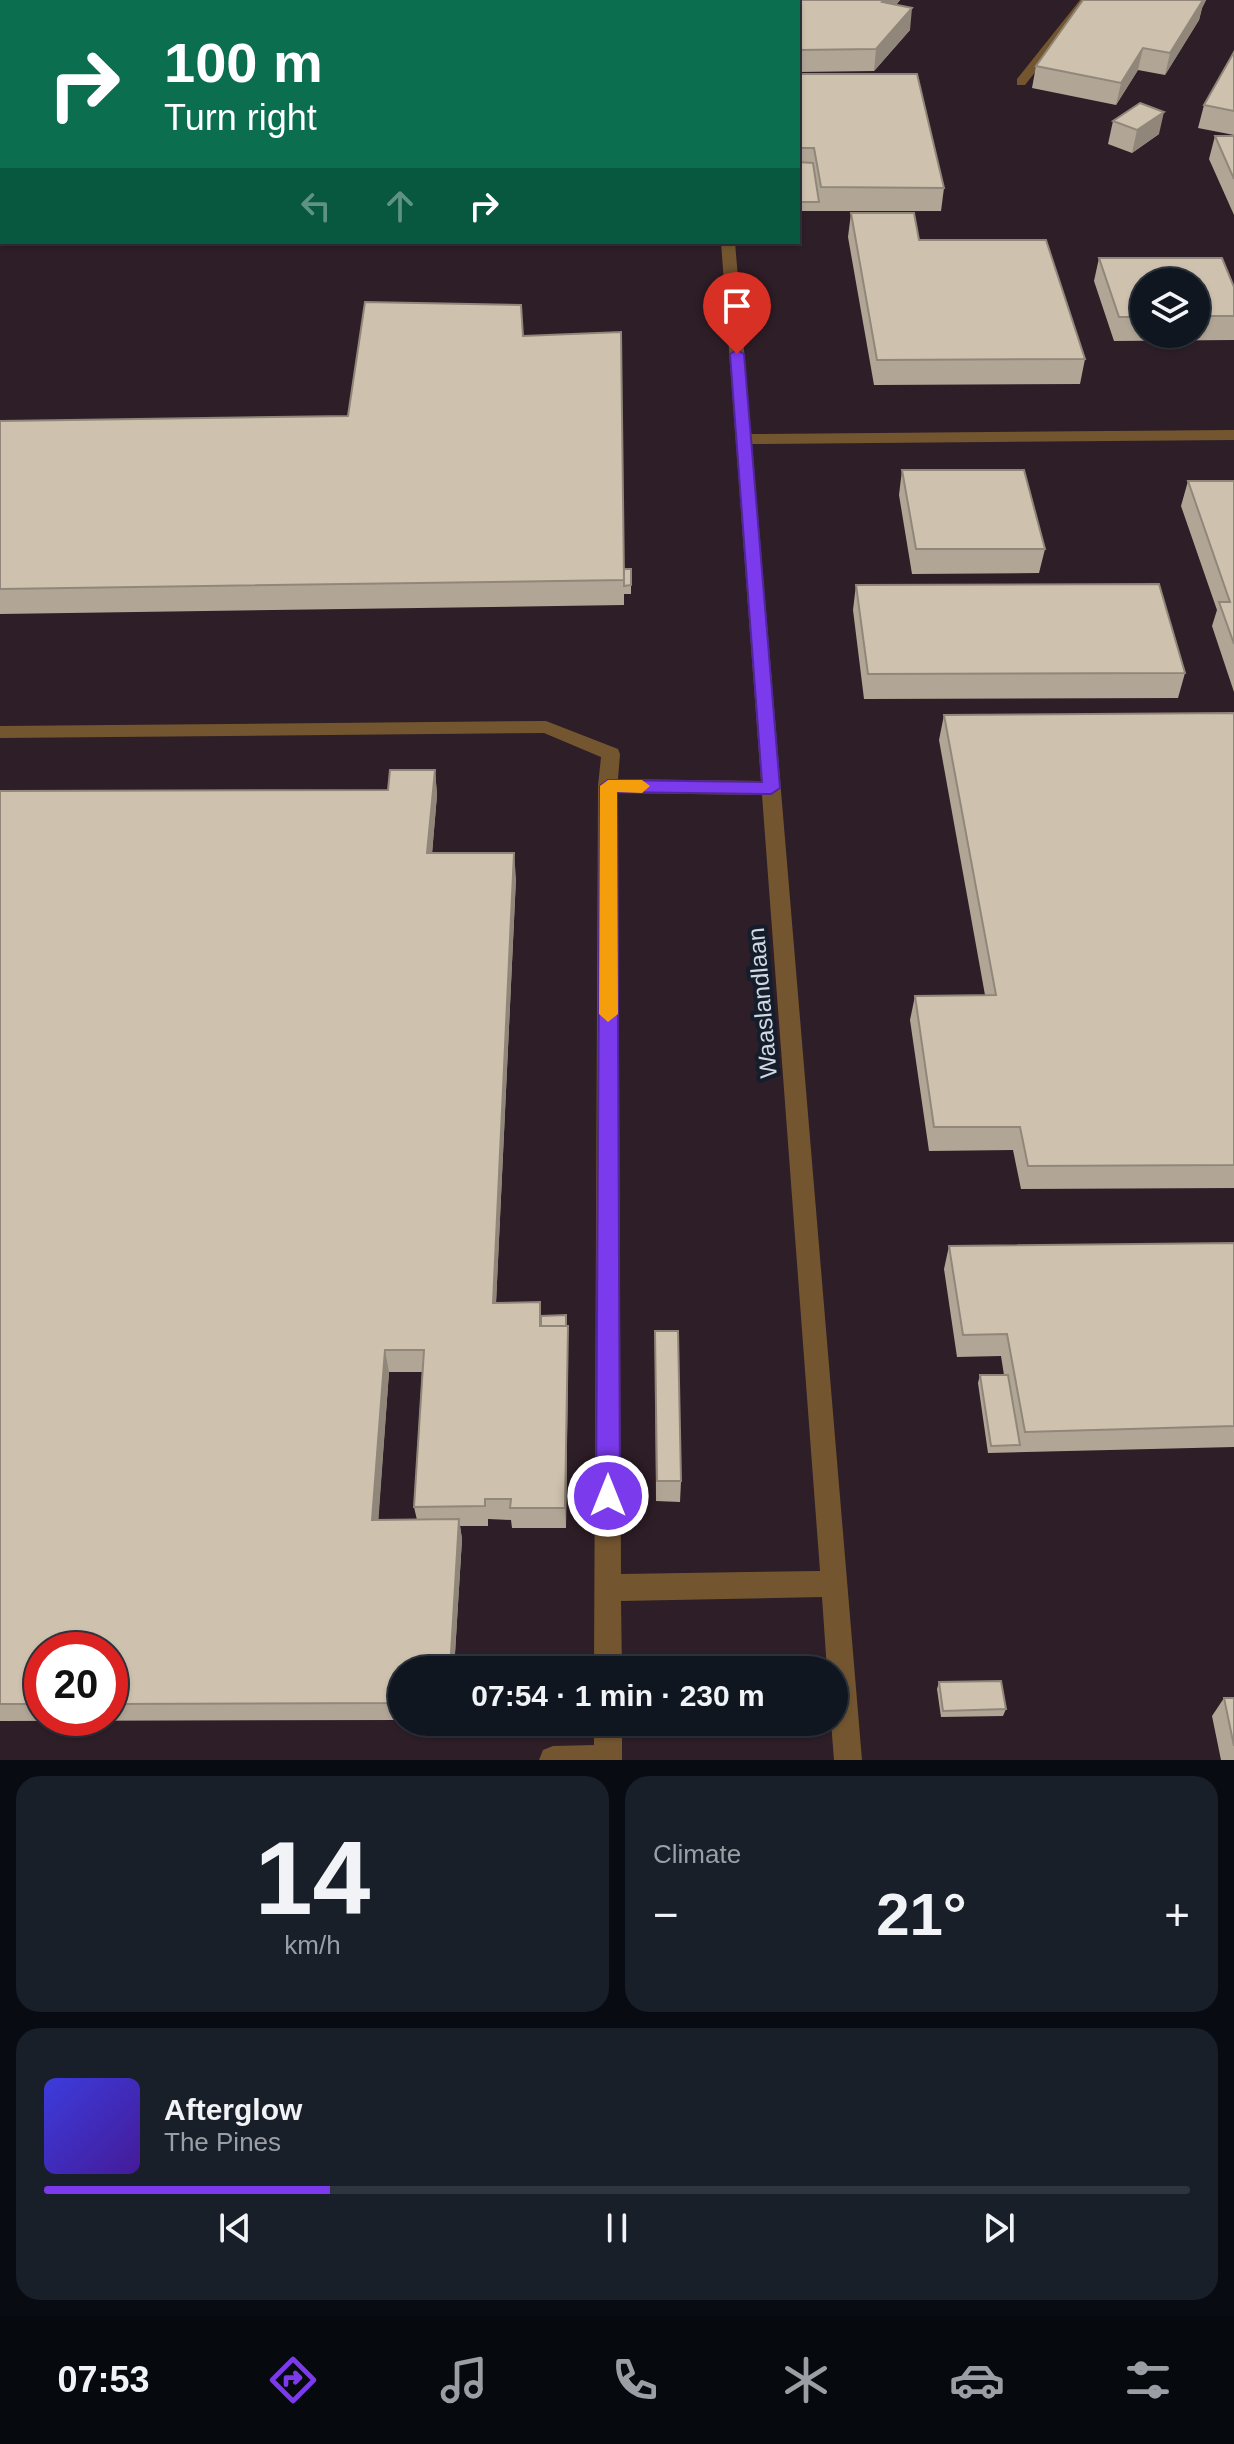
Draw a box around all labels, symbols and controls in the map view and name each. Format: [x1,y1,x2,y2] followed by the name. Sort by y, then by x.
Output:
[164,31,323,94] text: 100 m
[32,32,136,136] icon: right
[164,97,317,138] text: Turn right
[294,184,338,228] icon: left
[378,184,422,228] icon: ahead
[462,184,506,228] icon: right
[1130,268,1210,348] map controls
[1130,268,1210,348] button: layers
[703,272,771,354] pin
[715,284,759,328] icon: arrive
[742,927,782,1079] street label: Waaslandlaan
[566,1454,650,1538] position arrow
[24,1632,128,1736] speed limit sign: 20
[471,1679,765,1712] text: 07:54 · 1 min · 230 m
[255,1820,370,1936] text: 14
[653,1839,741,1869] text: Climate
[876,1881,967,1948] text: 21°
[653,1890,679,1939] text: −
[1164,1890,1190,1939] text: +
[284,1930,341,1960] text: km/h
[164,2093,302,2126] text: Afterglow
[164,2127,281,2157] text: The Pines
[213,2206,257,2250] icon: previous
[595,2206,639,2250] icon: pause
[977,2206,1021,2250] icon: next
[265,2352,321,2408] icon: directions
[436,2352,492,2408] icon: music
[607,2352,663,2408] icon: phone
[778,2352,834,2408] icon: climate
[949,2352,1005,2408] icon: car
[1120,2352,1176,2408] icon: filters
[58,2359,150,2400] text: 07:53

